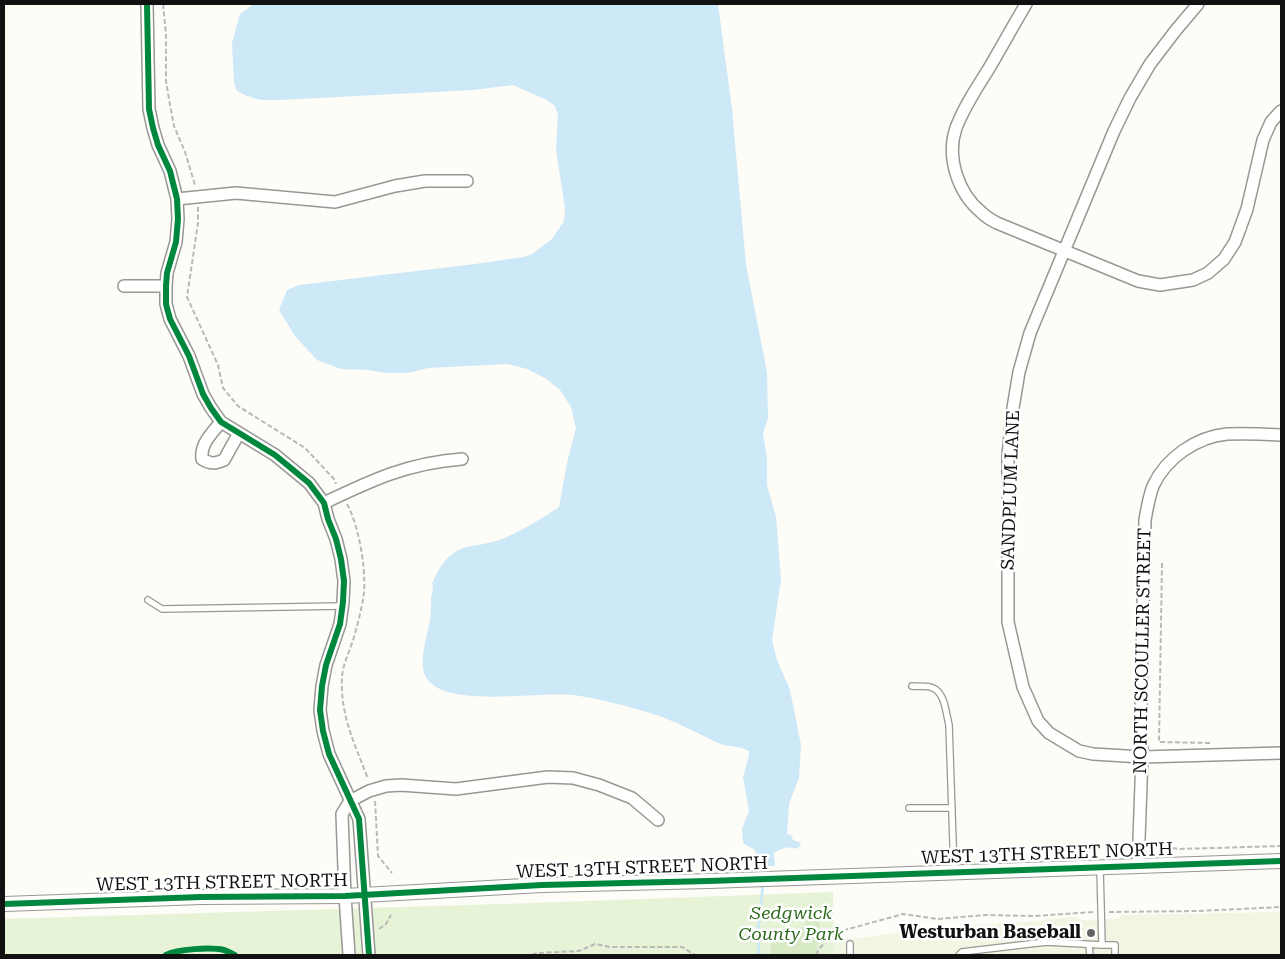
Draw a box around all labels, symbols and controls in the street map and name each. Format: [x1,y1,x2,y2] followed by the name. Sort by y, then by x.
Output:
[997,410,1025,570] street label: SANDPLUM LANE
[1130,528,1156,774] street label: NORTH SCOULLER STREET
[921,839,1173,869] street label: WEST 13TH STREET NORTH
[516,853,768,883] street label: WEST 13TH STREET NORTH
[96,870,348,896] street label: WEST 13TH STREET NORTH
[738,903,844,946] park label: Sedgwick County Park
[899,922,1081,944] place label: Westurban Baseball
[1085,927,1097,939] marker: Westurban Baseball

